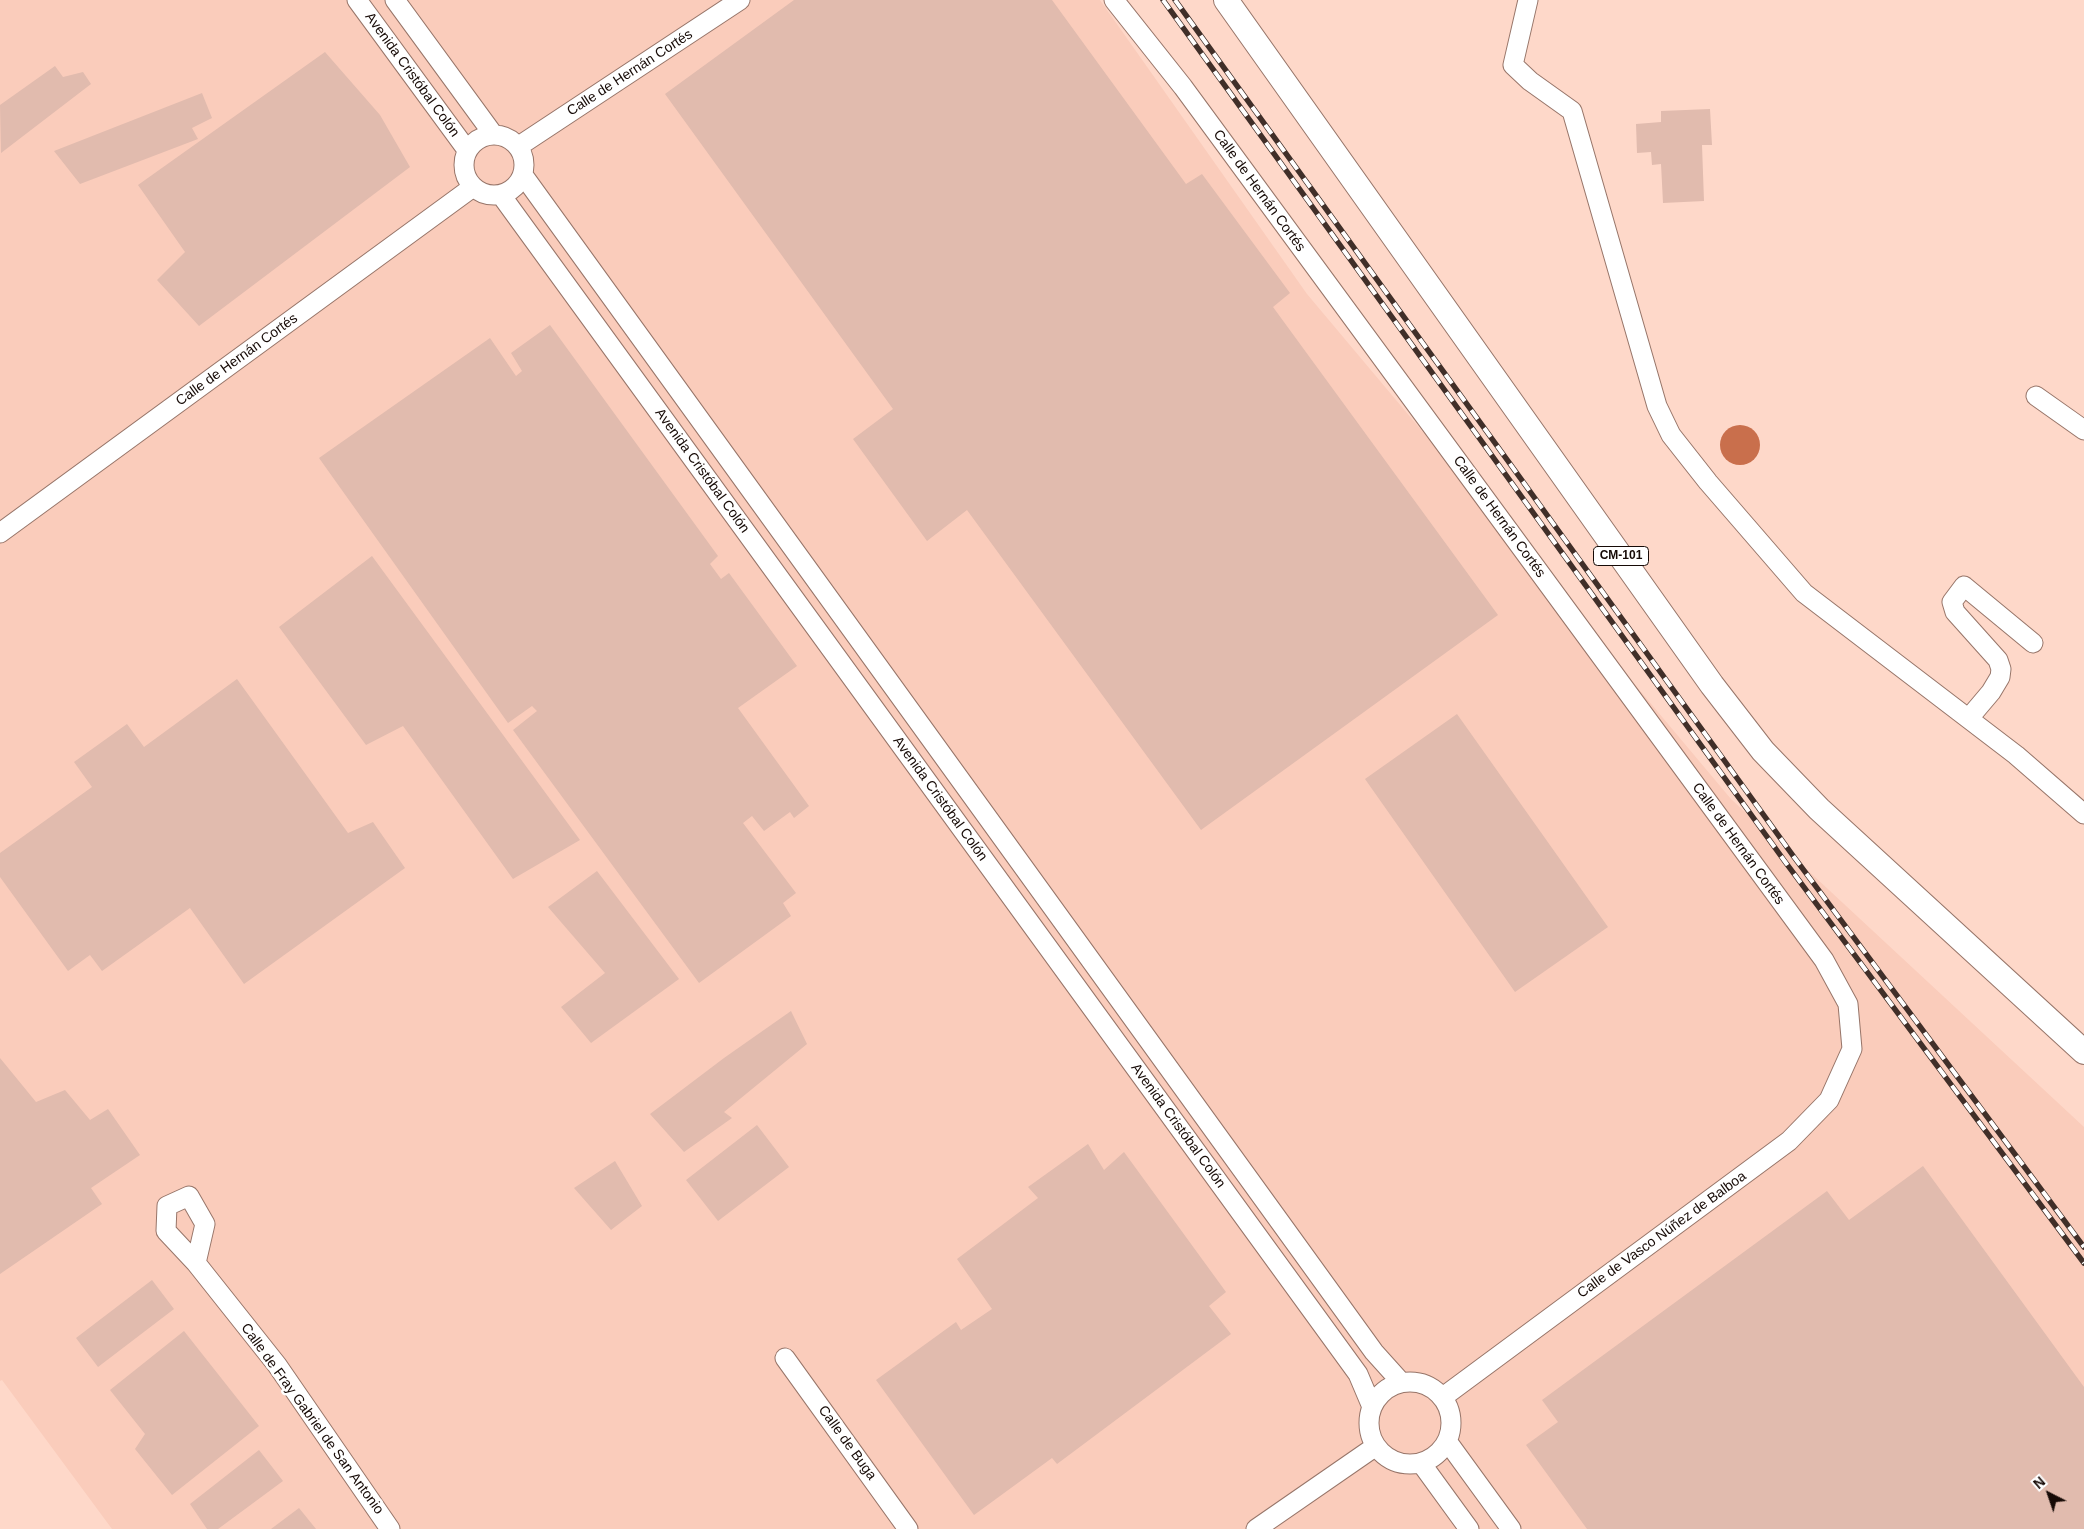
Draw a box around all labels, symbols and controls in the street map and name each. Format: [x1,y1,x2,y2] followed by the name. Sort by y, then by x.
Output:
[361,9,463,141] street label: Avenida Cristóbal Colón
[564,26,696,120] street label: Calle de Hernán Cortés
[1209,127,1309,255] street label: Calle de Hernán Cortés
[173,310,301,410] street label: Calle de Hernán Cortés
[651,405,753,537] street label: Avenida Cristóbal Colón
[1449,453,1549,581] street label: Calle de Hernán Cortés
[1594,546,1648,566] road number: CM-101
[889,733,991,865] street label: Avenida Cristóbal Colón
[1688,780,1788,908] street label: Calle de Hernán Cortés
[1127,1060,1229,1192] street label: Avenida Cristóbal Colón
[1574,1168,1750,1302] street label: Calle de Vasco Núñez de Balboa
[237,1320,387,1518] street label: Calle de Fray Gabriel de San Antonio
[814,1402,880,1484] street label: Calle de Buga
[2024,1469,2074,1519] north arrow
[2030,1473,2048,1492] text: N

